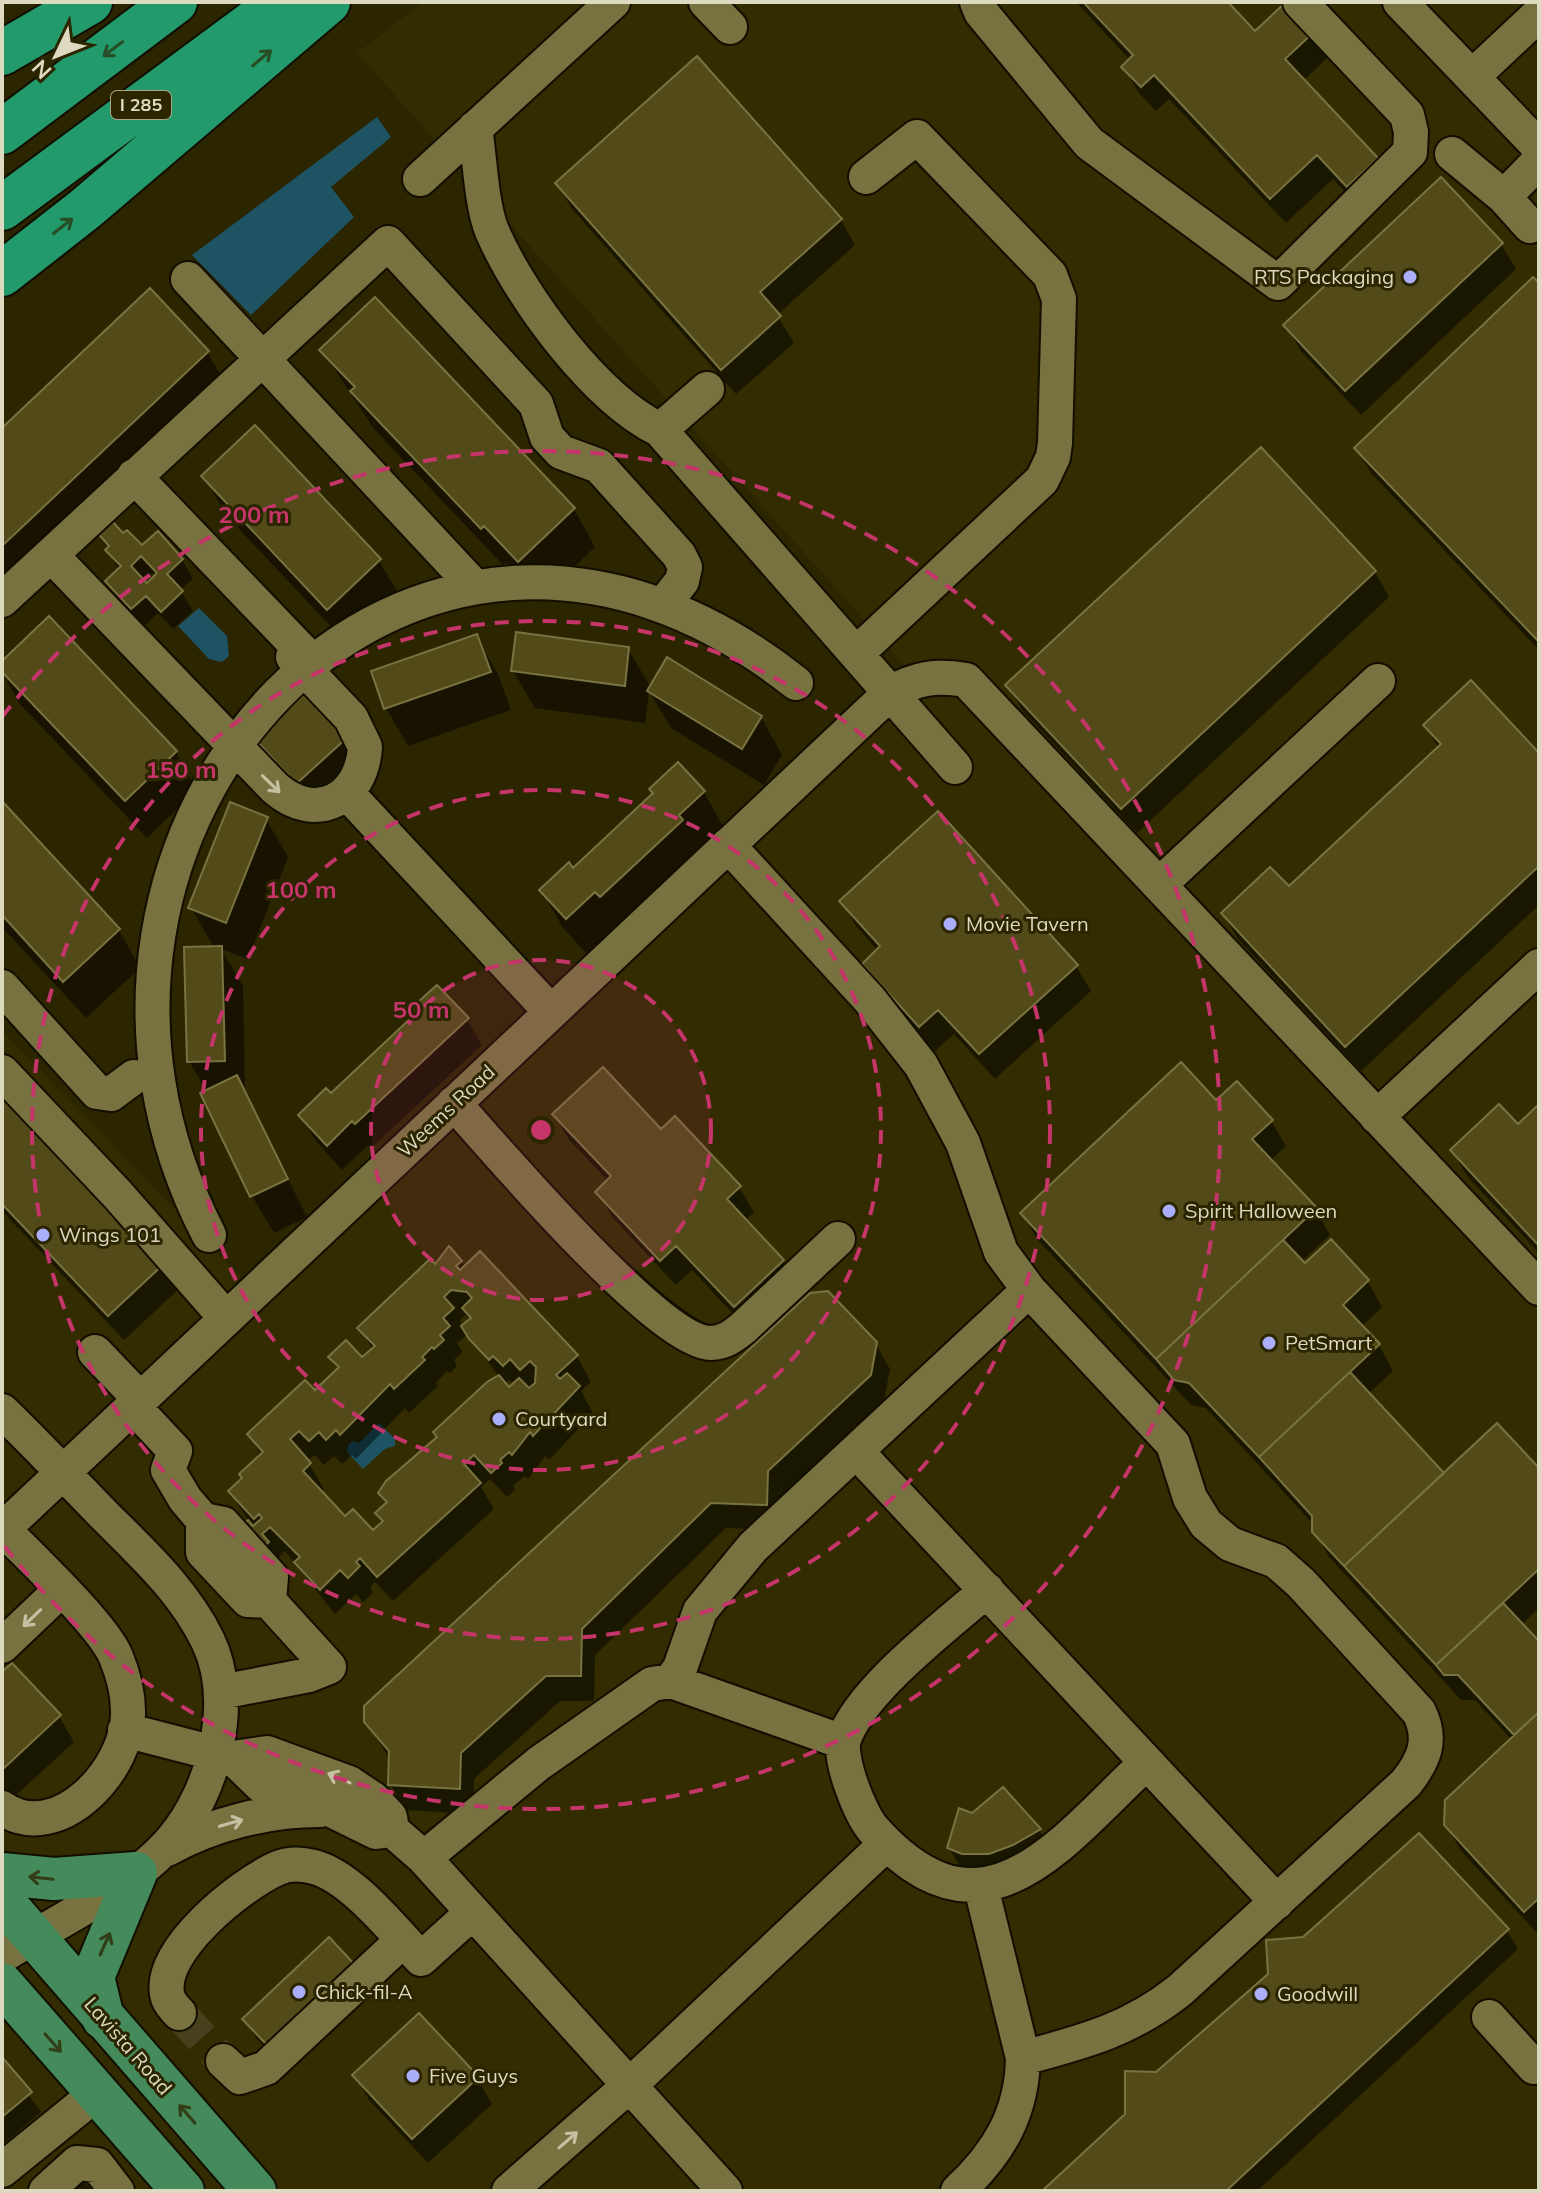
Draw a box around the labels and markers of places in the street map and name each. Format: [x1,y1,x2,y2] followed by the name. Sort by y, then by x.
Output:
[1254,264,1394,289] place label: RTS Packaging
[1401,268,1419,286] marker: RTS Packaging
[966,911,1089,936] place label: Movie Tavern
[941,915,959,933] marker: Movie Tavern
[527,1116,555,1144] centre of rings
[1185,1198,1337,1223] place label: Spirit Halloween
[1160,1202,1178,1220] marker: Spirit Halloween
[59,1222,161,1247] place label: Wings 101
[34,1226,52,1244] marker: Wings 101
[1285,1330,1372,1355] place label: PetSmart
[1260,1334,1278,1352] marker: PetSmart
[515,1406,607,1431] place label: Courtyard
[490,1410,508,1428] marker: Courtyard
[315,1979,413,2004] place label: Chick-fil-A
[1277,1981,1358,2006] place label: Goodwill
[290,1983,308,2001] marker: Chick-fil-A
[1252,1985,1270,2003] marker: Goodwill
[429,2063,518,2088] place label: Five Guys
[404,2067,422,2085] marker: Five Guys

